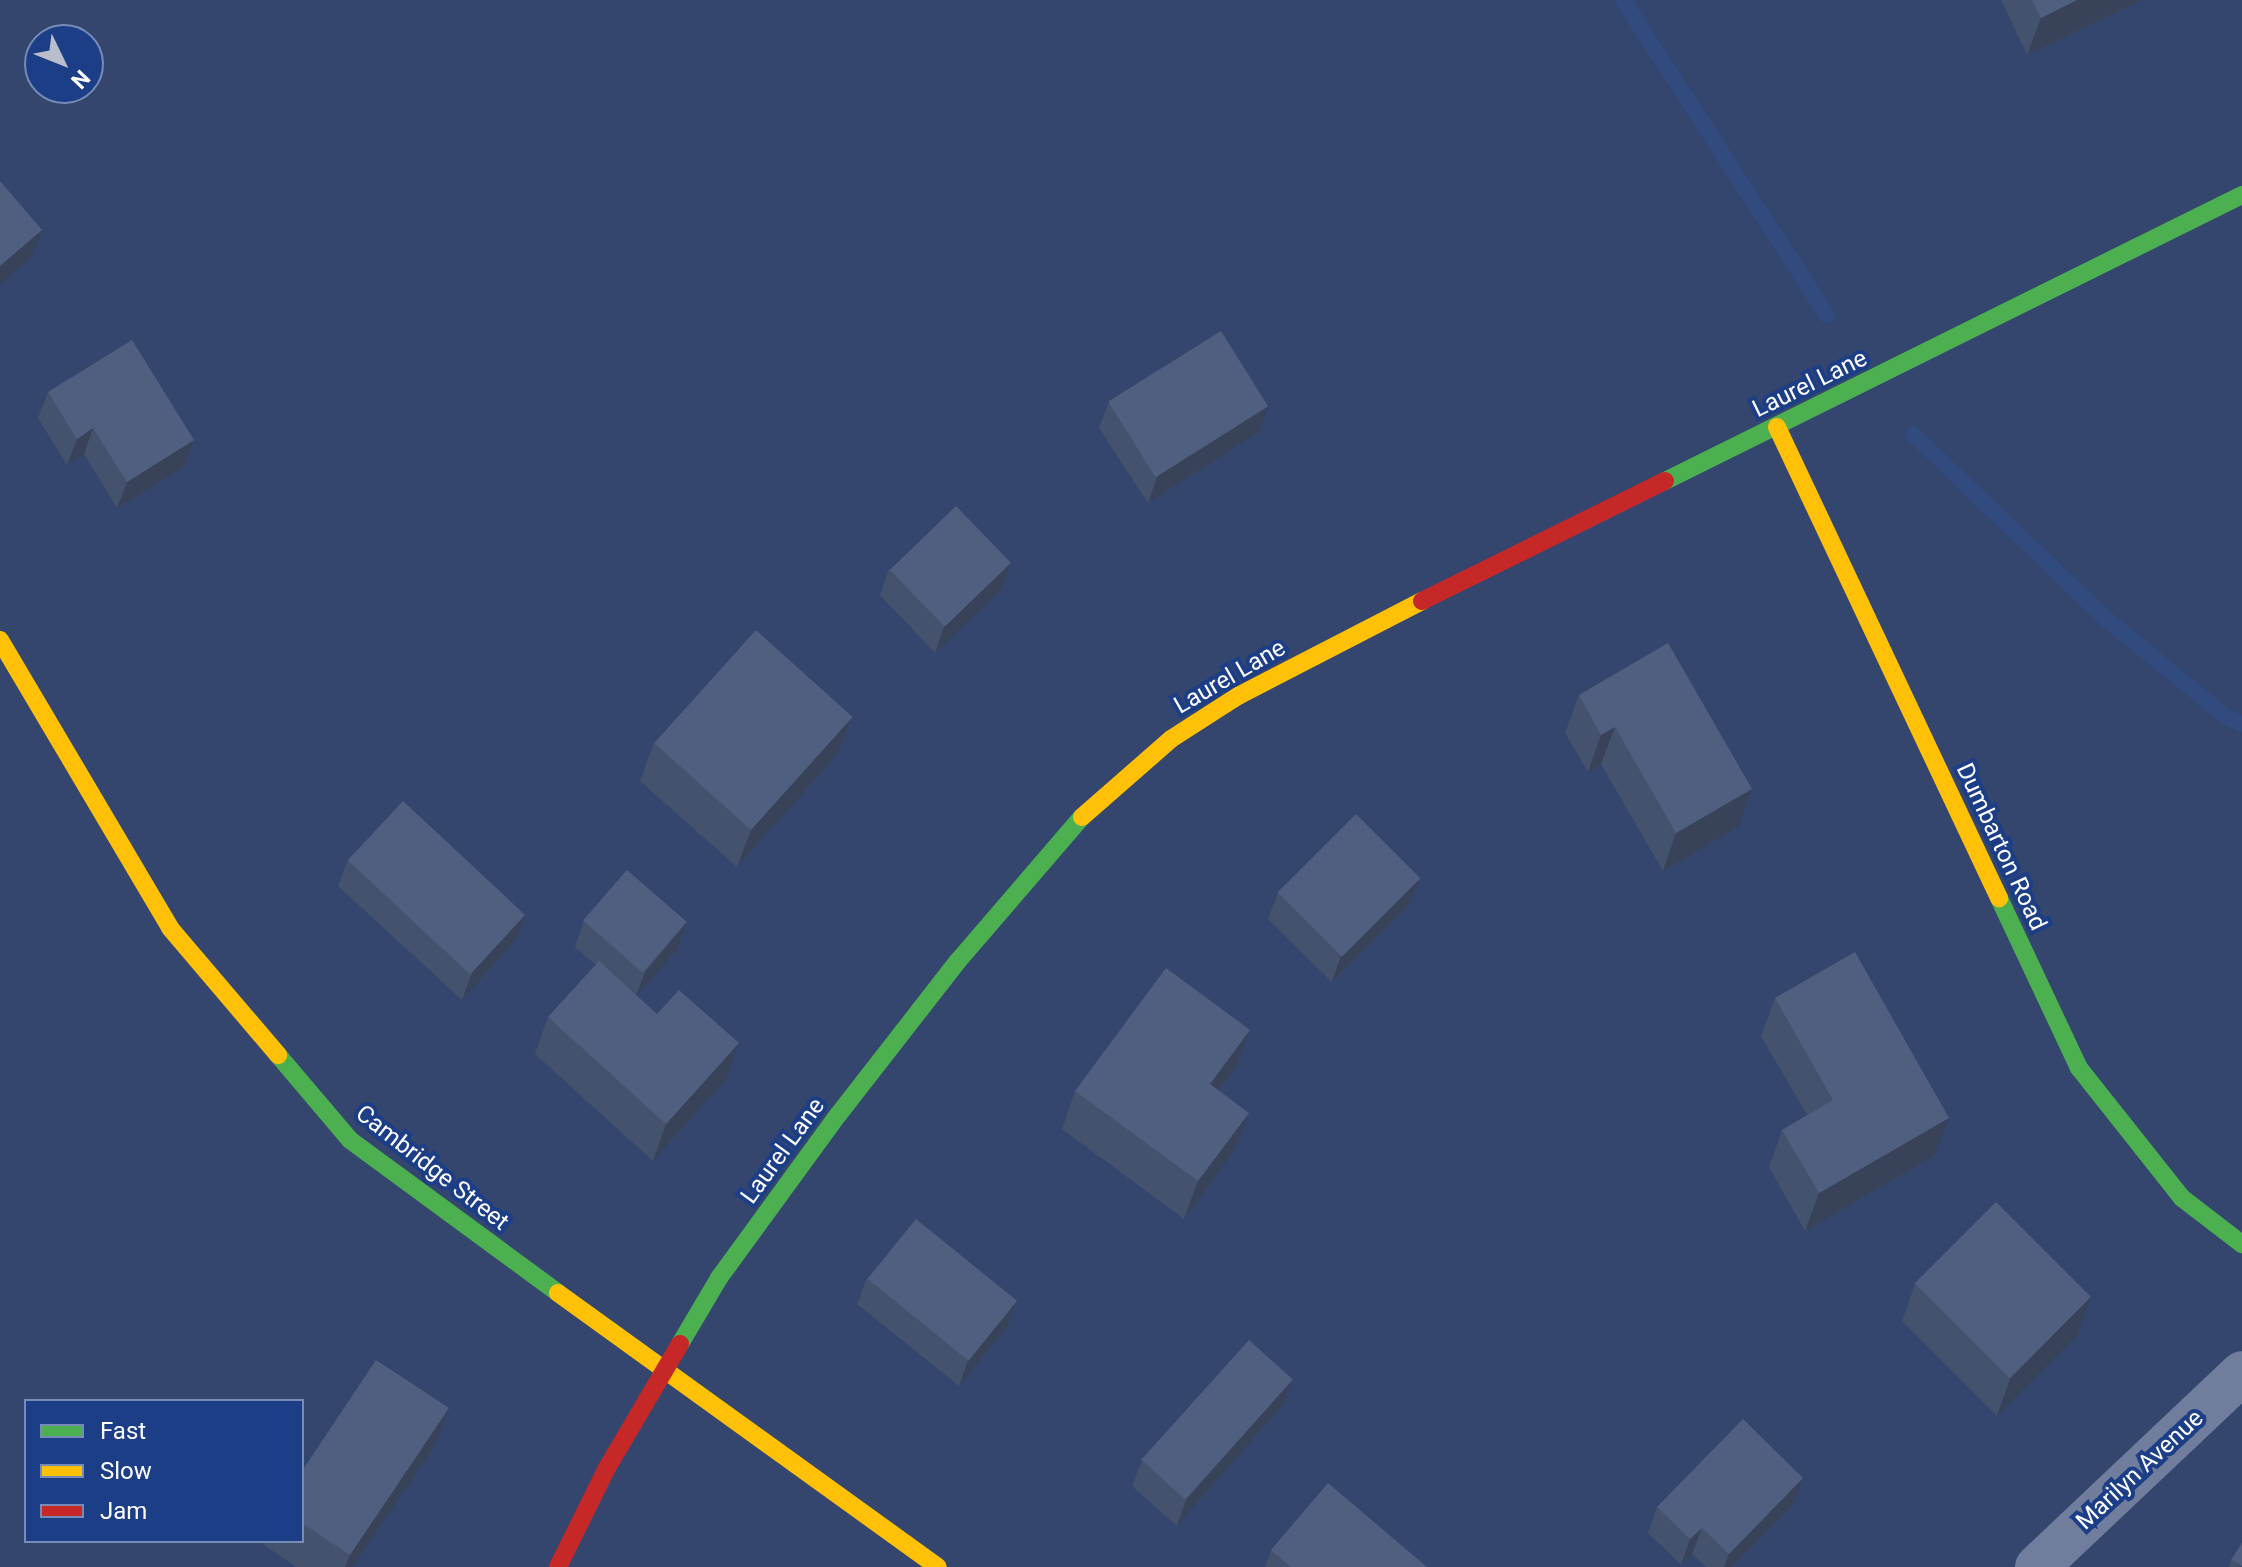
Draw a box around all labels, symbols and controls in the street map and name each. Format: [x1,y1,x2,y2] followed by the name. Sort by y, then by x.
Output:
[24,24,104,104] north arrow
[66,65,95,94] text: N
[1748,344,1872,424] street label: Laurel Lane
[1169,634,1291,720] street label: Laurel Lane
[1950,759,2052,935] street label: Dumbarton Road
[735,1093,831,1209] street label: Laurel Lane
[350,1099,514,1237] street label: Cambridge Street
[24,1399,304,1543] legend
[2071,1404,2209,1536] street label: Marilyn Avenue
[100,1417,146,1445] text: Fast
[100,1457,152,1485] text: Slow
[100,1497,147,1525] text: Jam

